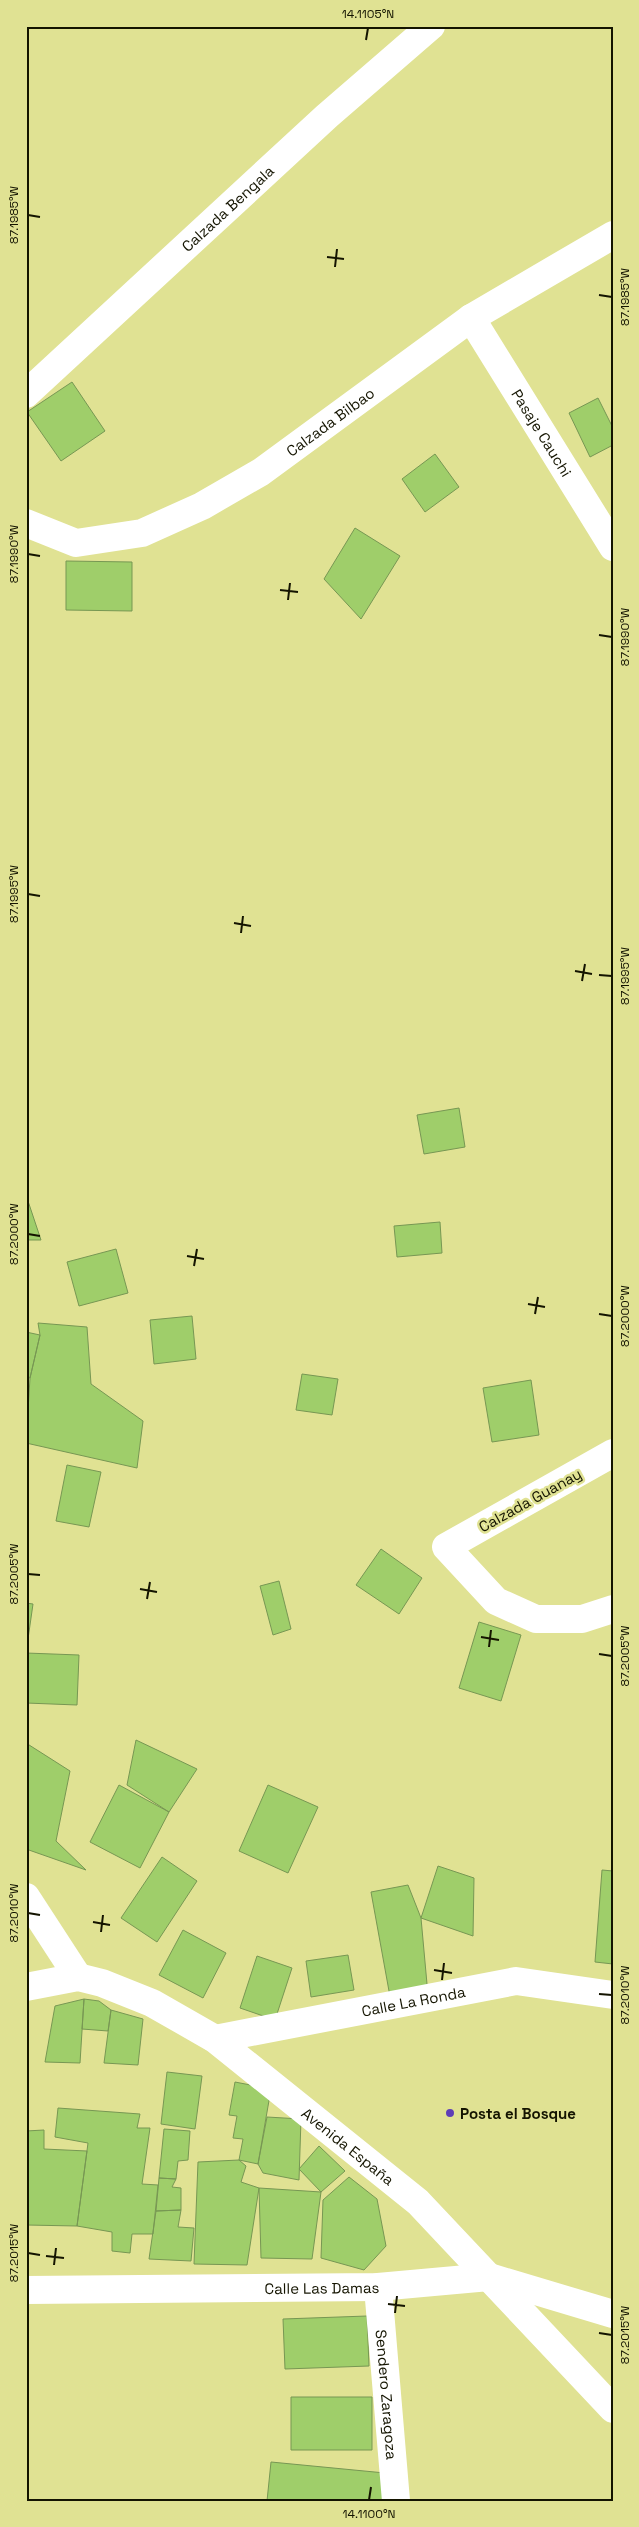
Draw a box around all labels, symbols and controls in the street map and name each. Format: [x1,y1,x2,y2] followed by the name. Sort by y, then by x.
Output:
[342,6,394,22] text: 14.1105°N
[177,161,278,255] street label: Calzada Bengala
[6,186,22,244] text: 87.1985°W
[617,268,633,326] text: 87.1985°W
[282,383,378,460] street label: Calzada Bilbao
[508,385,576,480] street label: Pasaje Cauchi
[6,524,22,583] text: 87.1990°W
[617,607,633,666] text: 87.1990°W
[6,865,22,923] text: 87.1995°W
[617,947,633,1005] text: 87.1995°W
[6,1203,22,1265] text: 87.2000°W
[617,1285,633,1347] text: 87.2000°W
[475,1464,585,1536] street label: Calzada Guanay
[6,1543,22,1605] text: 87.2005°W
[617,1625,633,1687] text: 87.2005°W
[6,1883,22,1943] text: 87.2010°W
[617,1965,633,2025] text: 87.2010°W
[360,1981,467,2020] street label: Calle La Ronda
[298,2103,399,2189] street label: Avenida España
[460,2104,576,2123] place label: Posta el Bosque
[444,2107,456,2119] marker: Posta el Bosque
[6,2223,22,2282] text: 87.2015°W
[264,2277,380,2297] street label: Calle Las Damas
[617,2305,633,2364] text: 87.2015°W
[372,2329,402,2461] street label: Sendero Zaragoza
[342,2506,396,2522] text: 14.1100°N

